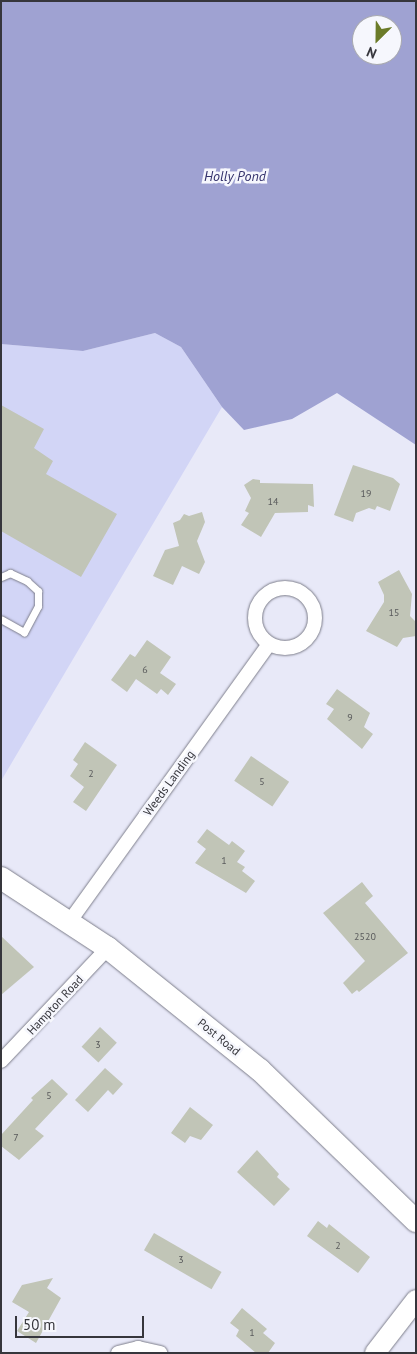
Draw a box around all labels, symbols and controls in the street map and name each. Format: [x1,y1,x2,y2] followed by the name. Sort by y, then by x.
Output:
[352,15,402,65] north arrow
[364,43,379,63] text: N
[204,168,266,184] water label: Holly Pond
[361,488,371,500] house number: 19
[268,496,278,508] house number: 14
[389,607,399,619] house number: 15
[142,664,148,676] house number: 6
[347,712,353,724] house number: 9
[140,747,198,819] street label: Weeds Landing
[88,768,94,780] house number: 2
[259,776,265,788] house number: 5
[221,855,227,867] house number: 1
[354,931,376,943] house number: 2520
[24,972,86,1038] street label: Hampton Road
[195,1016,243,1058] street label: Post Road
[95,1039,101,1051] house number: 3
[46,1090,52,1102] house number: 5
[13,1132,19,1144] house number: 7
[335,1240,341,1252] house number: 2
[178,1254,184,1266] house number: 3
[18,1306,146,1338] scale bar
[23,1315,56,1334] text: 50 m
[249,1327,255,1339] house number: 1

